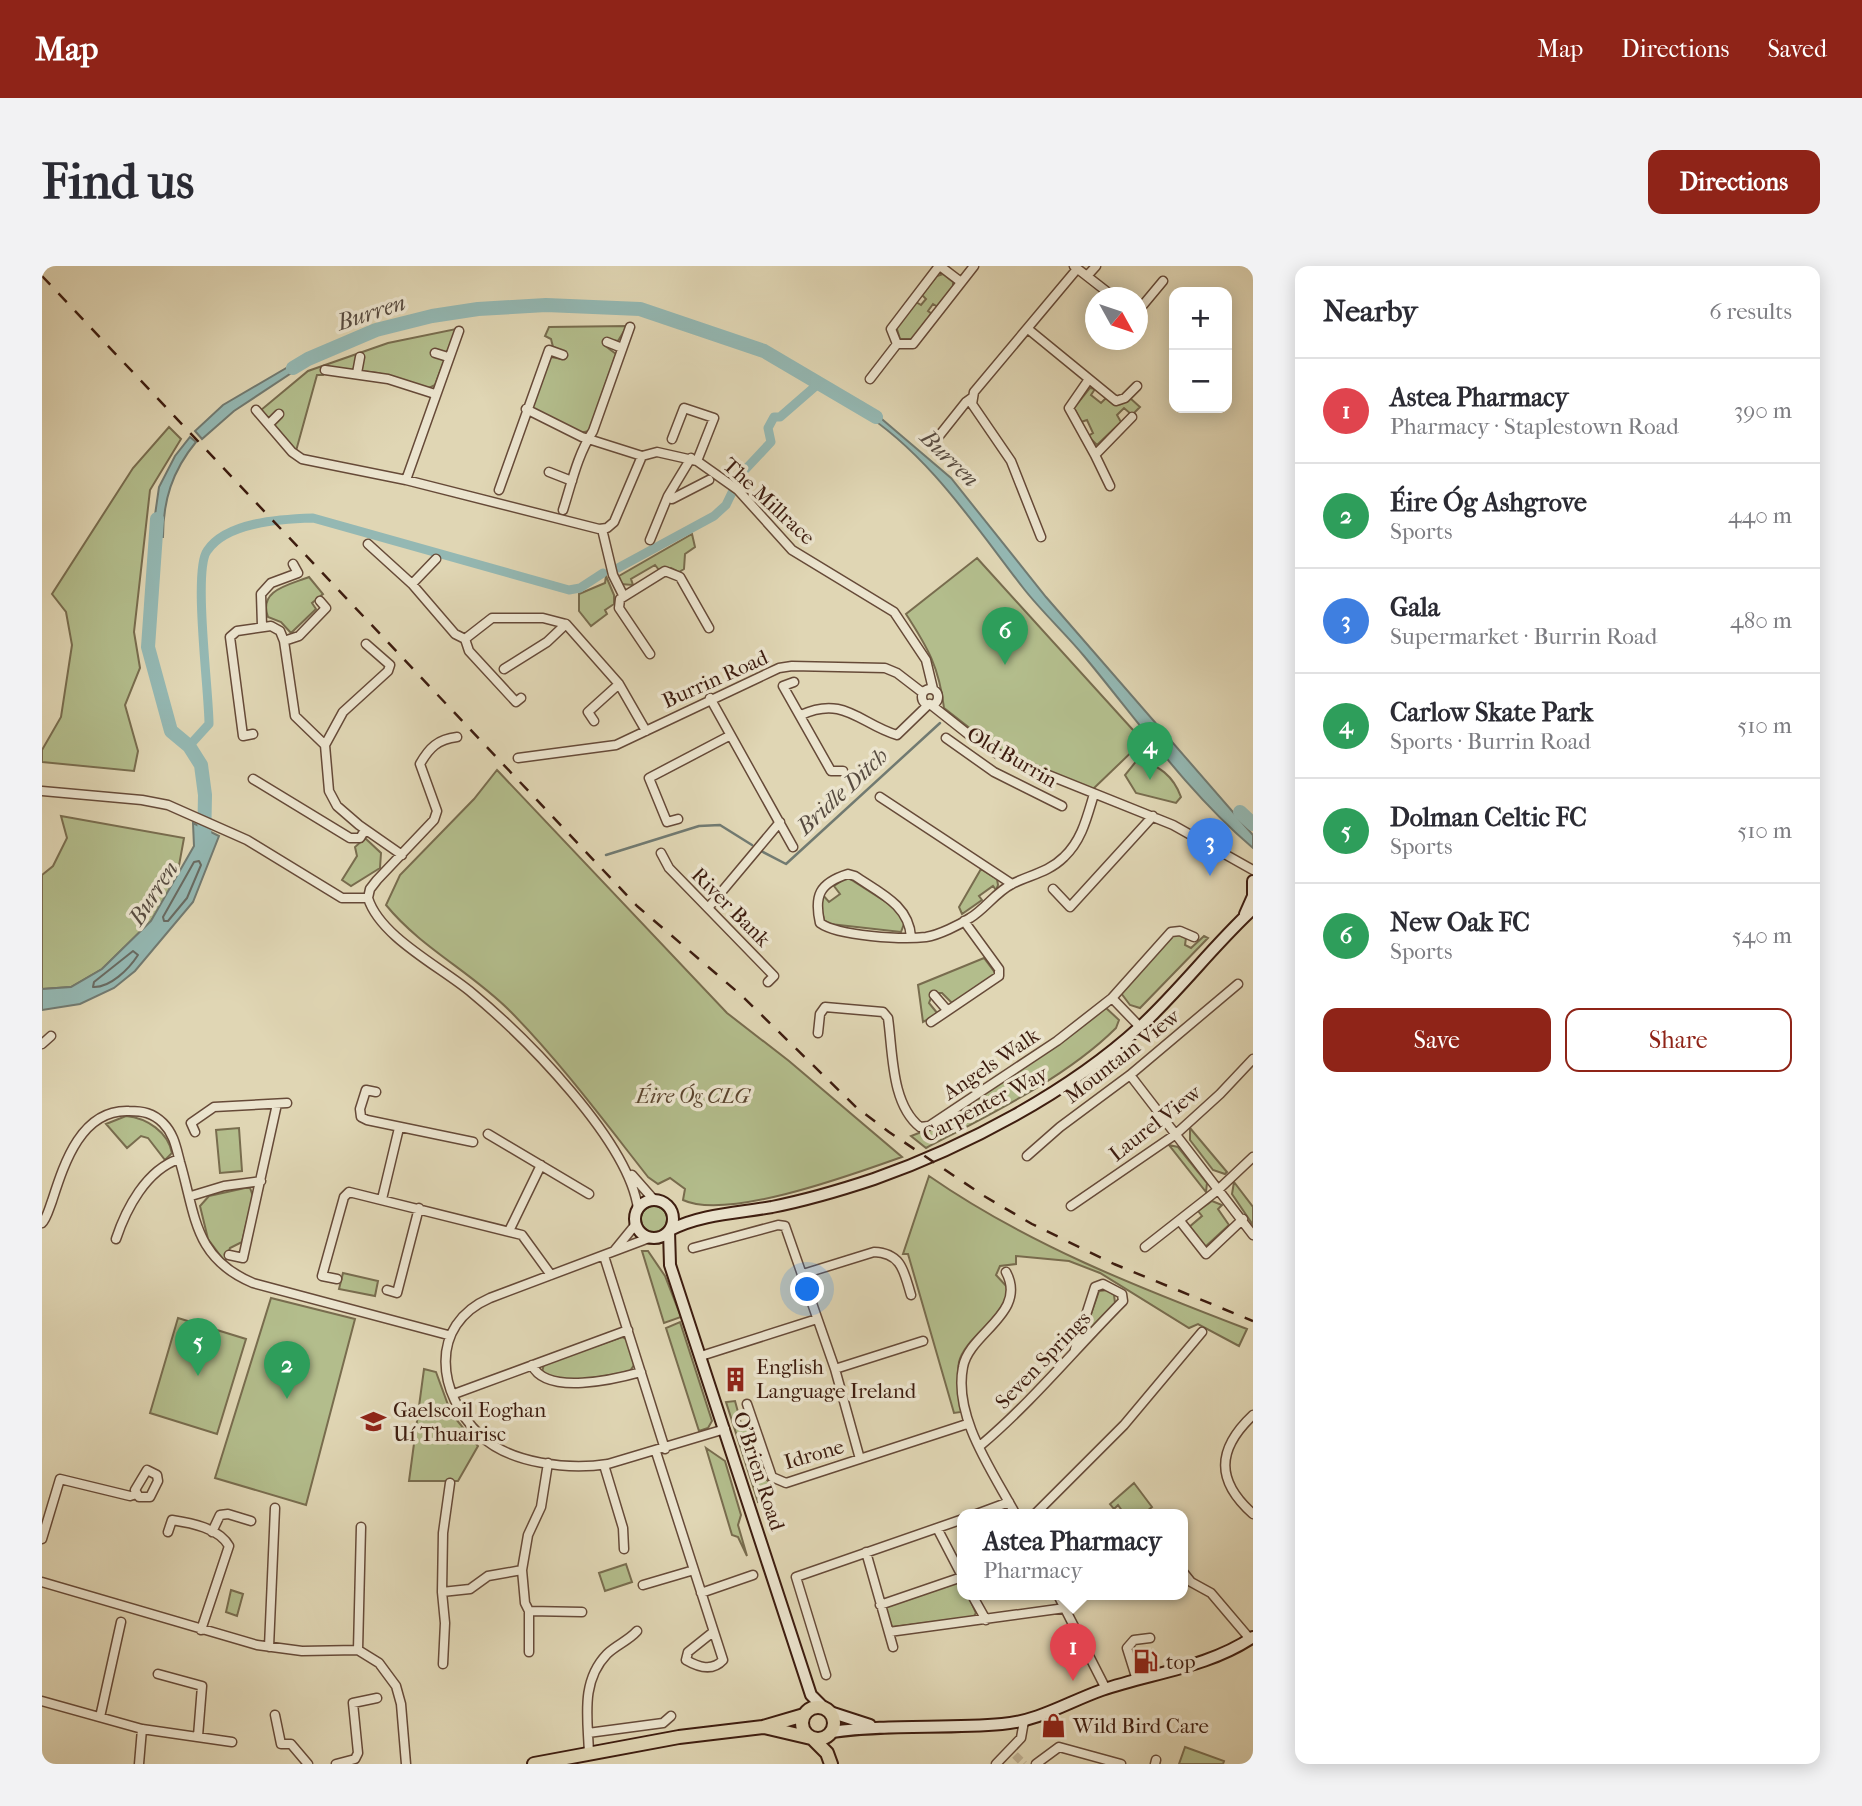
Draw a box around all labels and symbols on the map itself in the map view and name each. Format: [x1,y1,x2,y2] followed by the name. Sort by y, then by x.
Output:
[1085,287,1148,350] north arrow
[332,289,409,337] water label: Burren
[913,423,984,493] water label: Burren
[718,452,820,550] street label: The Millrace
[982,607,1028,665] pin: 6
[658,645,772,713] street label: Burrin Road
[963,722,1061,792] street label: Old Burrin
[1127,722,1173,780] pin: 4
[790,742,894,842] water label: Bridle Ditch
[1187,818,1233,876] pin: 3
[122,856,184,932] water label: Burren
[687,863,775,951] street label: River Bank
[1060,1003,1185,1108] street label: Mountain View
[937,1023,1044,1106] street label: Angels Walk
[918,1061,1052,1147] street label: Carpenter Way
[1105,1079,1206,1166] street label: Laurel View
[634,1083,751,1108] park label: Éire Óg CLG
[790,1272,824,1306] your location
[990,1306,1096,1414] street label: Seven Springs
[175,1318,221,1376] pin: 5
[264,1341,310,1399] pin: 2
[756,1355,917,1403] place label: English Language Ireland
[722,1365,750,1393] building icon: English Language Ireland
[393,1398,546,1446] place label: Gaelscoil Eoghan Uí Thuairisc
[359,1408,387,1436] school or university icon: Gaelscoil Eoghan Uí Thuairisc
[728,1409,790,1534] street label: O'Brien Road
[781,1434,847,1474] street label: Idrone
[1050,1623,1096,1681] pin: 1
[1132,1648,1160,1676] fuel station icon: top
[1166,1650,1196,1674] place label: top
[1039,1712,1067,1740] shop icon: Wild Bird Care
[1072,1714,1209,1738] place label: Wild Bird Care

